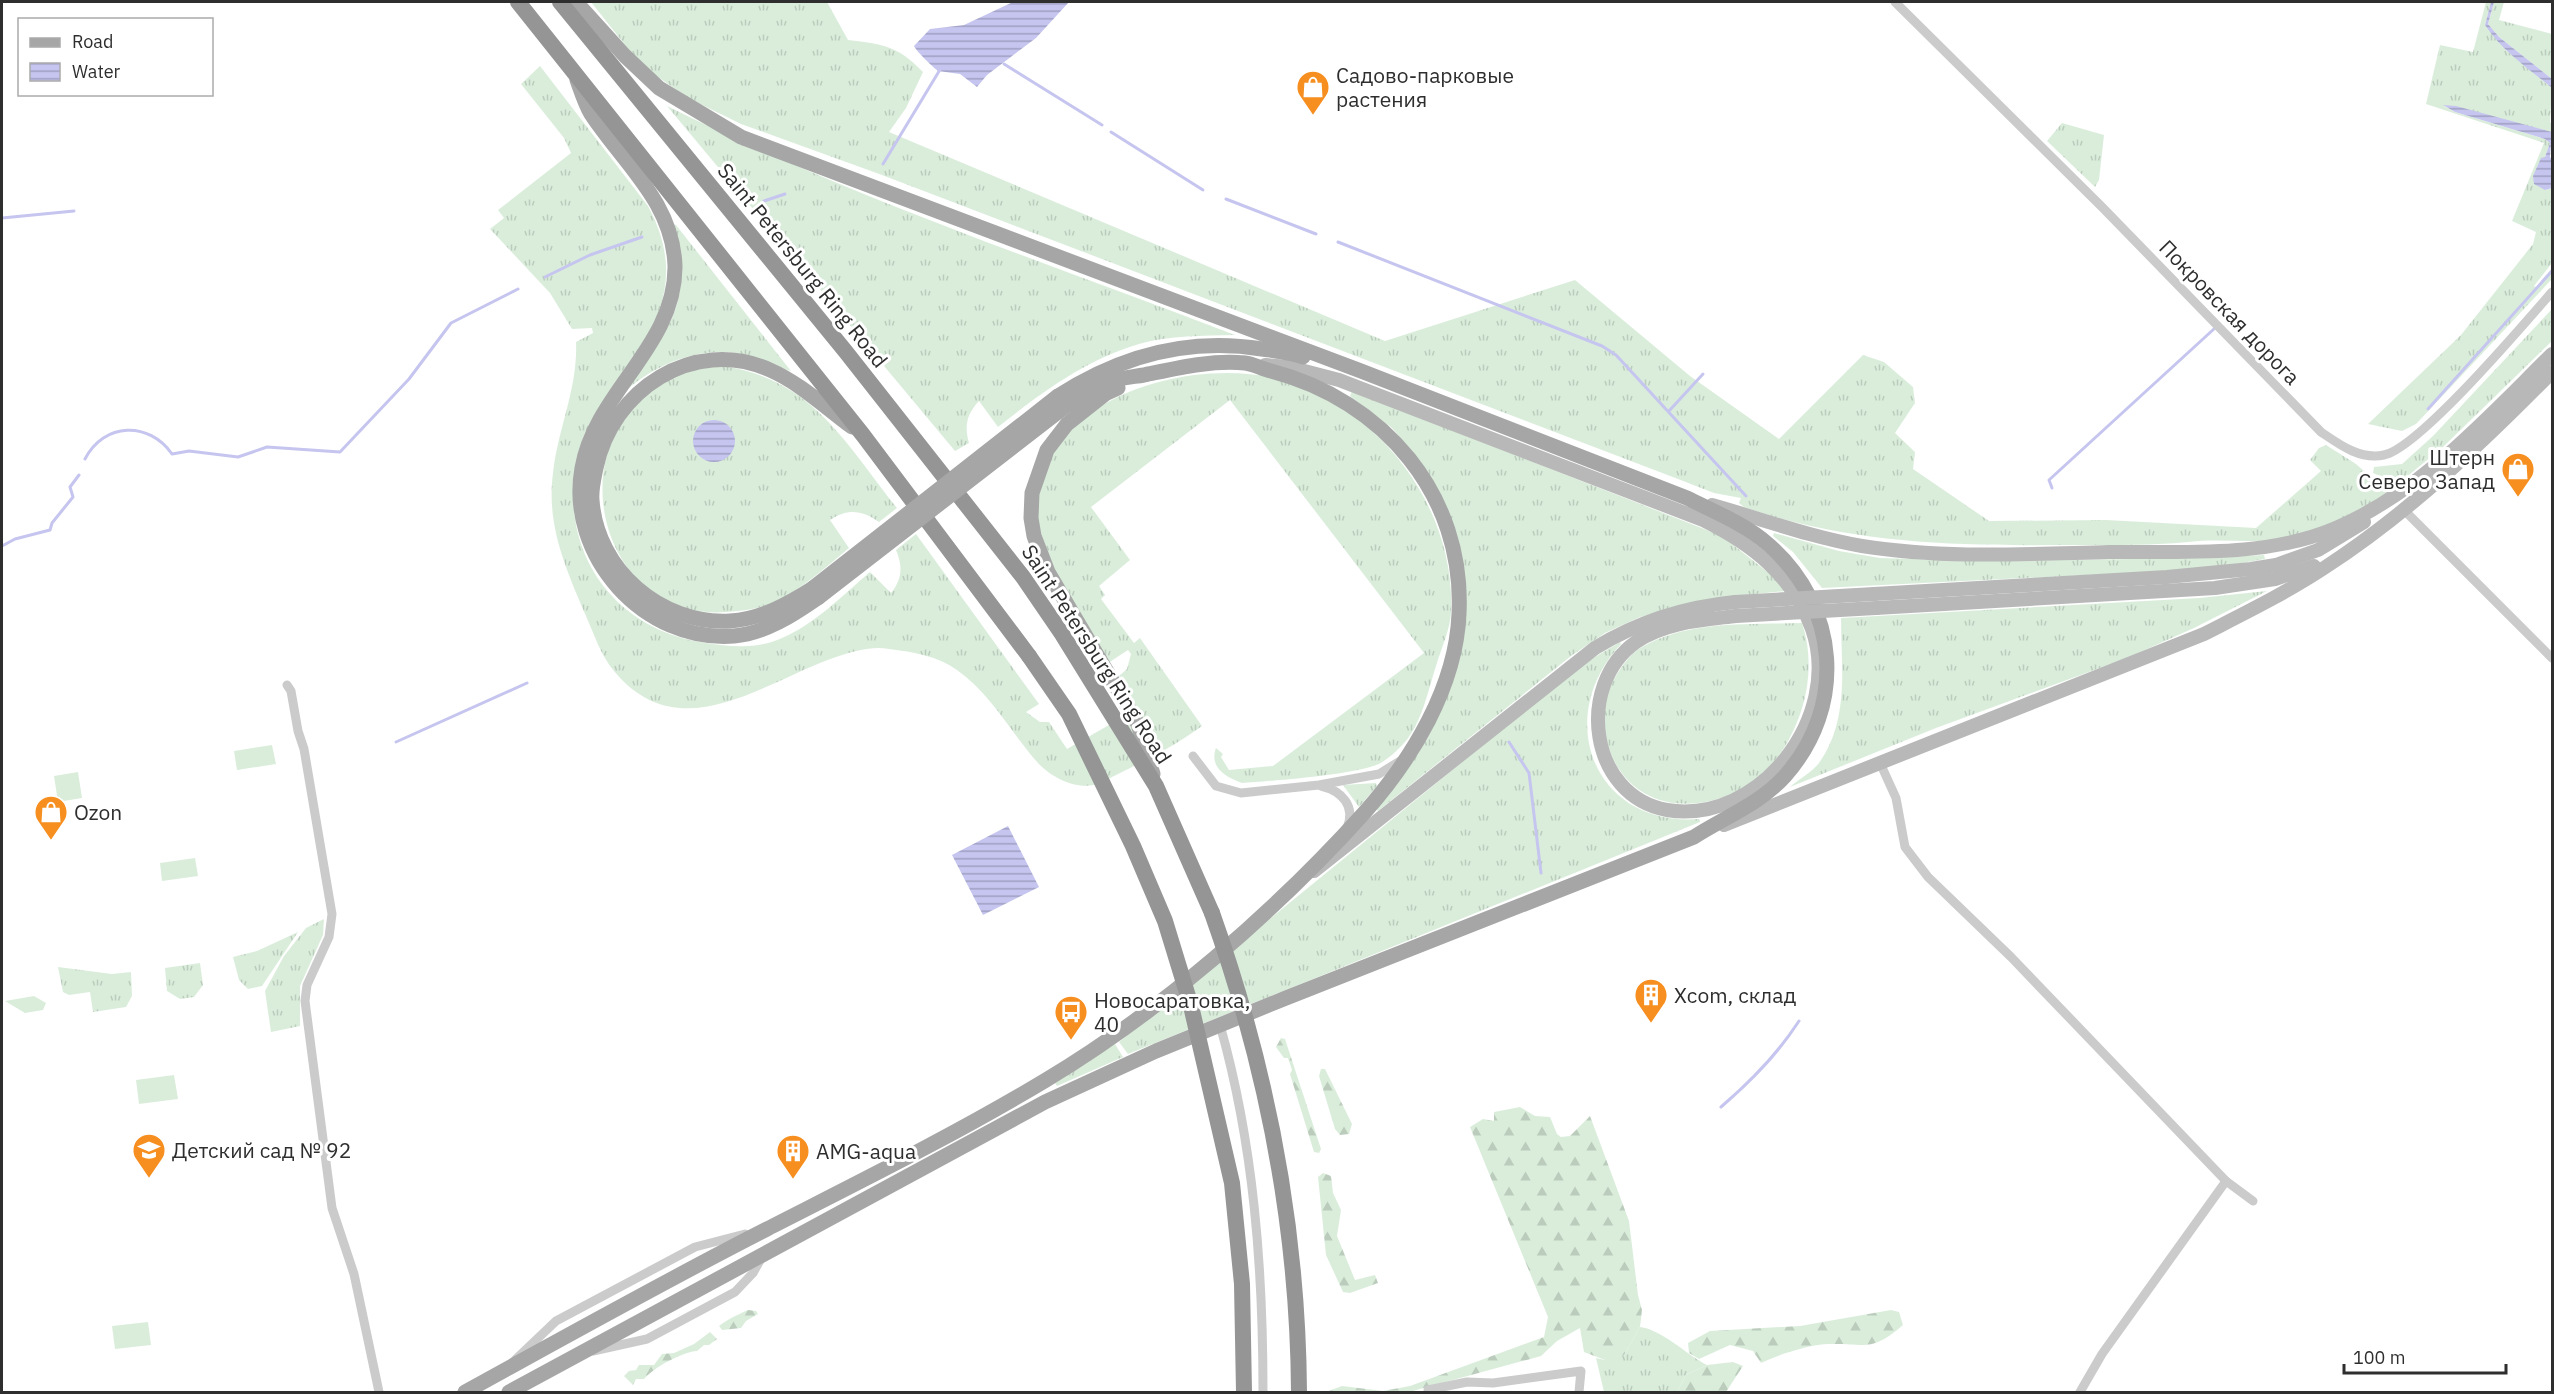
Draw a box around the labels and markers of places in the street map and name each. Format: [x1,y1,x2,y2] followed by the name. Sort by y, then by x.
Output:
[1336,61,1514,113] place label: Садово-парковые растения
[1295,69,1331,116] shop icon: Садово-парковые растения
[2358,443,2495,495] place label: Штерн Северо Запад
[2500,451,2536,498] shop icon: Штерн Северо Запад
[33,794,69,841] shop icon: Ozon
[74,798,122,826] place label: Ozon
[1633,977,1669,1024] building icon: Xсom, склад
[1674,981,1796,1009] place label: Xсom, склад
[1094,986,1250,1038] place label: Новосаратовка, 40
[1053,994,1089,1041] bus stop icon: Новосаратовка, 40
[131,1132,167,1179] school or university icon: Детский сад № 92
[775,1133,811,1180] building icon: AMG-aqua
[172,1136,351,1164] place label: Детский сад № 92
[816,1137,916,1165] place label: AMG-aqua

